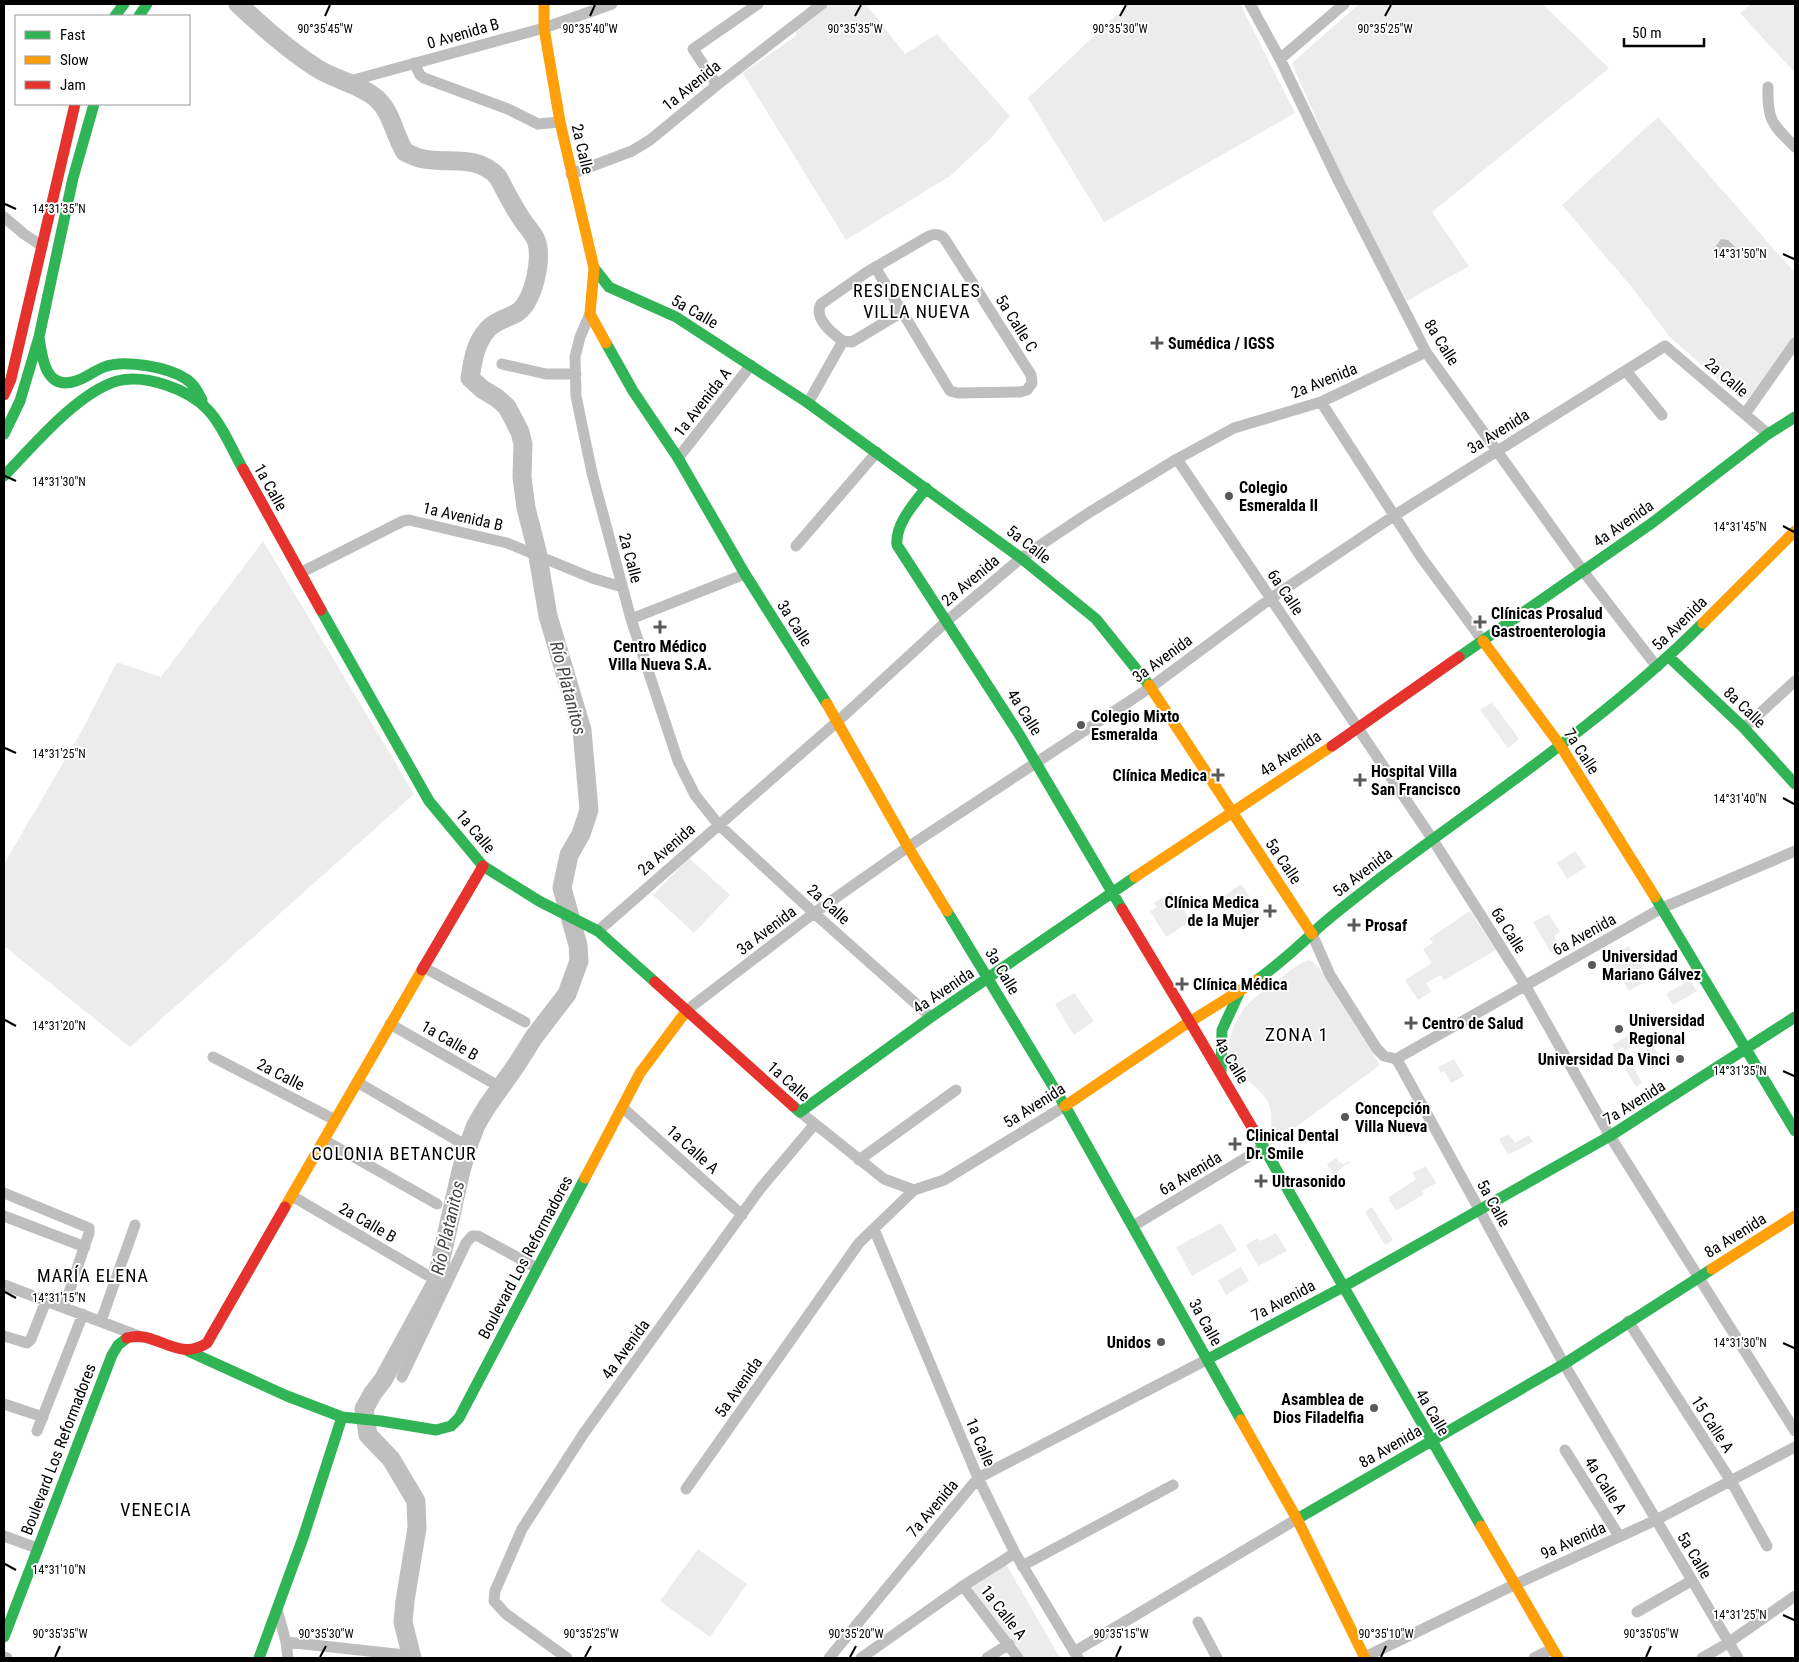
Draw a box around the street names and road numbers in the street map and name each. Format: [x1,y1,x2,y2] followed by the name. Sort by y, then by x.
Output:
[425,14,501,53] street label: 0 Avenida B
[658,56,724,115] street label: 1a Avenida
[568,122,597,176] street label: 2a Calle
[668,291,722,332] street label: 5a Calle
[992,291,1041,355] street label: 5a Calle C
[1420,316,1463,369] street label: 8a Calle
[1701,354,1752,401] street label: 2a Calle
[1288,359,1360,402] street label: 2a Avenida
[670,364,735,441] street label: 1a Avenida A
[1464,405,1533,458] street label: 3a Avenida
[250,460,291,514] street label: 1a Calle
[1589,496,1657,551] street label: 4a Avenida
[421,498,505,535] street label: 1a Avenida B
[1003,521,1055,568] street label: 5a Calle
[615,531,646,585] street label: 2a Calle
[938,551,1003,610] street label: 2a Avenida
[1264,566,1308,619] street label: 6a Calle
[1648,592,1711,654] street label: 5a Avenida
[773,597,816,650] street label: 3a Calle
[1129,630,1196,686] street label: 3a Avenida
[1720,683,1770,732] street label: 8a Calle
[1003,686,1046,739] street label: 4a Calle
[1560,725,1603,778] street label: 7a Calle
[1256,727,1325,780] street label: 4a Avenida
[452,806,499,857] street label: 1a Calle
[634,819,699,879] street label: 2a Avenida
[1262,835,1306,888] street label: 5a Calle
[1329,844,1396,901] street label: 5a Avenida
[803,880,854,928] street label: 2a Calle
[733,902,800,959] street label: 3a Avenida
[1487,904,1530,957] street label: 6a Calle
[1549,909,1619,960] street label: 6a Avenida
[981,945,1024,998] street label: 3a Calle
[909,963,977,1018] street label: 4a Avenida
[418,1016,482,1064] street label: 1a Calle B
[1210,1034,1253,1087] street label: 4a Calle
[254,1054,308,1094] street label: 2a Calle
[763,1057,814,1105] street label: 1a Calle
[1600,1076,1669,1129] street label: 7a Avenida
[1000,1079,1069,1132] street label: 5a Avenida
[663,1121,723,1178] street label: 1a Calle A
[1156,1147,1225,1199] street label: 6a Avenida
[474,1172,577,1342] street label: Boulevard Los Reformadores
[1473,1176,1514,1230] street label: 5a Calle
[336,1198,400,1246] street label: 2a Calle B
[1701,1209,1770,1262] street label: 8a Avenida
[1248,1276,1318,1325] street label: 7a Avenida
[1185,1295,1226,1349] street label: 3a Calle
[597,1316,653,1383] street label: 4a Avenida
[711,1353,766,1421] street label: 5a Avenida
[17,1361,100,1538] street label: Boulevard Los Reformadores
[1412,1385,1453,1439] street label: 4a Calle
[1687,1392,1738,1456] street label: 15 Calle A
[962,1415,999,1469] street label: 1a Calle
[1355,1421,1425,1472] street label: 8a Avenida
[1581,1453,1631,1517] street label: 4a Calle A
[903,1476,962,1541] street label: 7a Avenida
[1538,1518,1609,1563] street label: 9a Avenida
[1673,1529,1716,1582] street label: 5a Calle
[977,1581,1031,1643] street label: 1a Calle A

